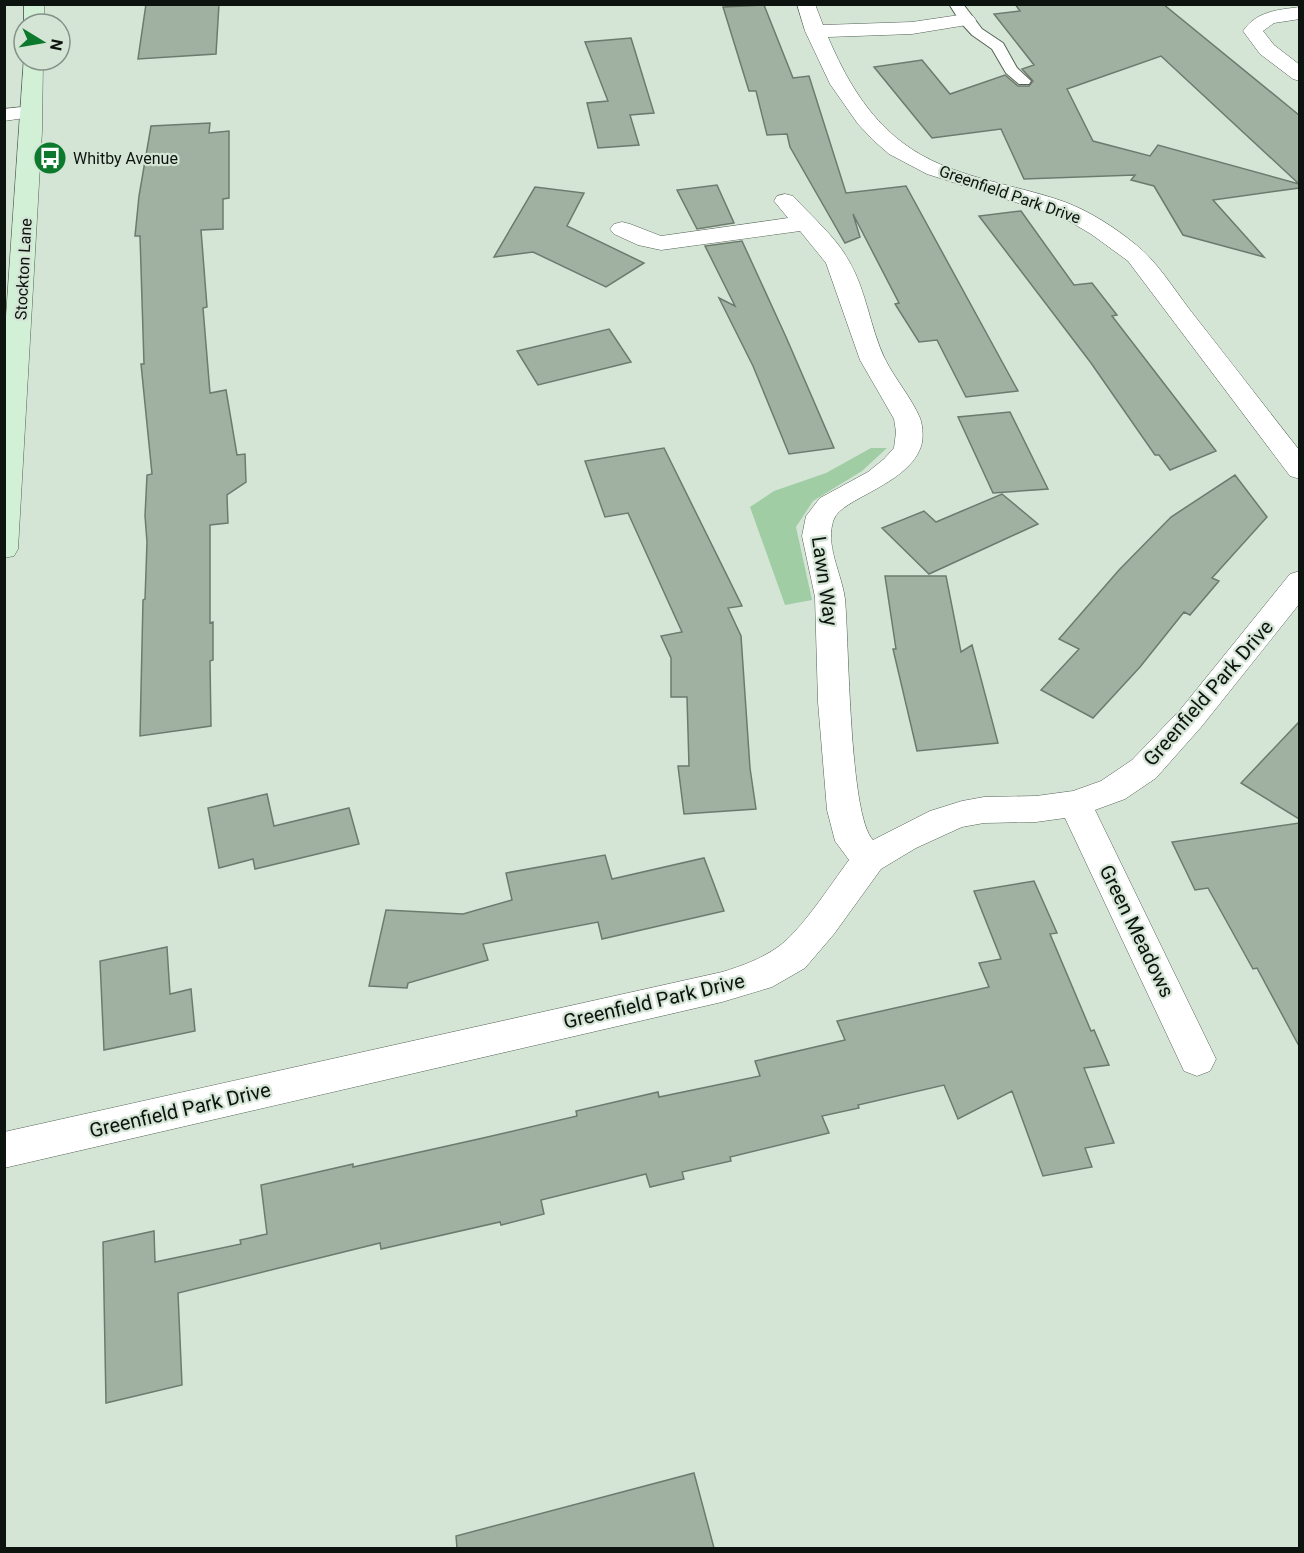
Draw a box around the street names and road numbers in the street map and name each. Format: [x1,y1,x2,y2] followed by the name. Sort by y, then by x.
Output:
[937,161,1083,228] street label: Greenfield Park Drive
[11,218,36,320] street label: Stockton Lane
[807,535,843,628] street label: Lawn Way
[1138,615,1278,771] street label: Greenfield Park Drive
[1095,861,1179,1001] street label: Green Meadows
[561,968,747,1034] street label: Greenfield Park Drive
[87,1077,273,1143] street label: Greenfield Park Drive

